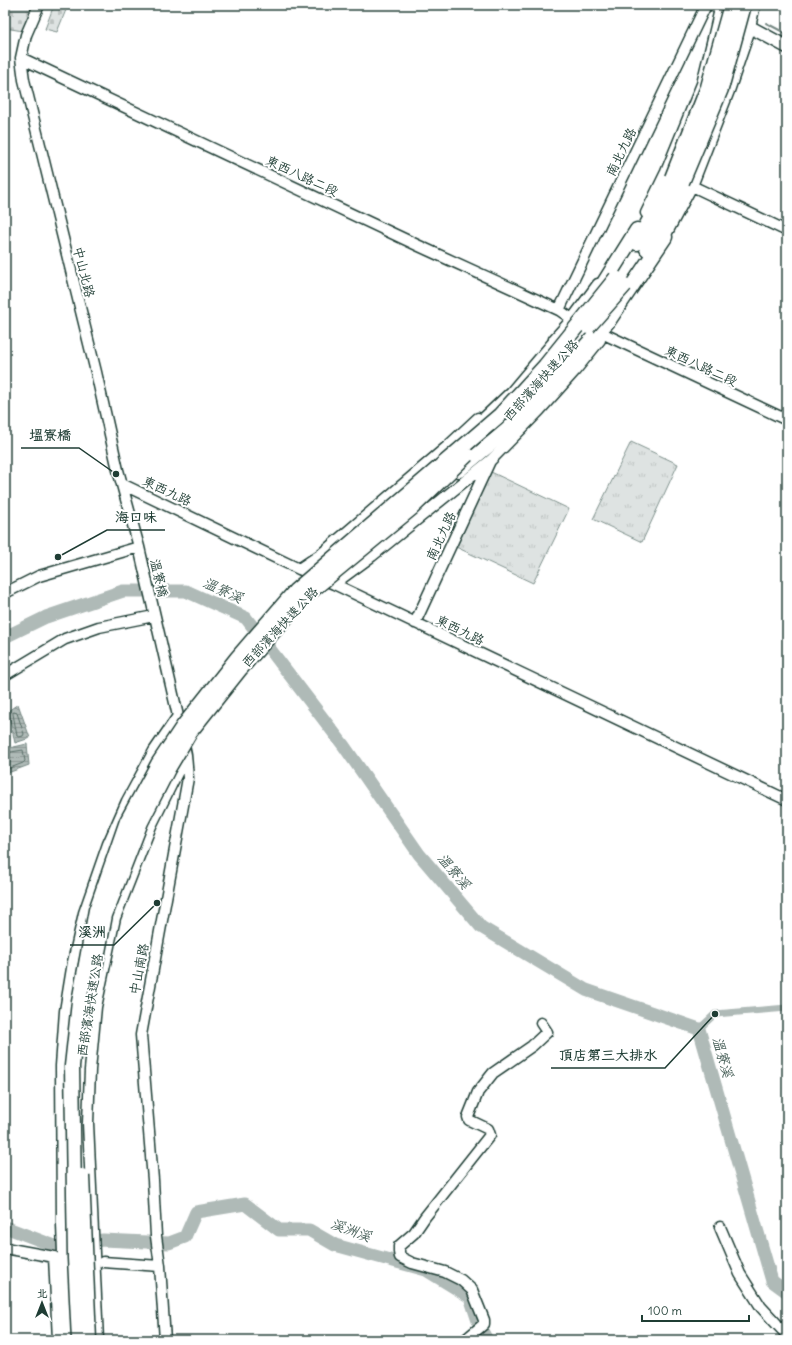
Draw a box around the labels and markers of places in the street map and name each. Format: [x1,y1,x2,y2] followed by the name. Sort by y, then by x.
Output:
[21,422,79,448] callout: 塭寮橋
[107,504,165,530] callout: 海口味
[70,919,114,945] callout: 溪洲
[551,1042,665,1068] callout: 頂店第三大排水

